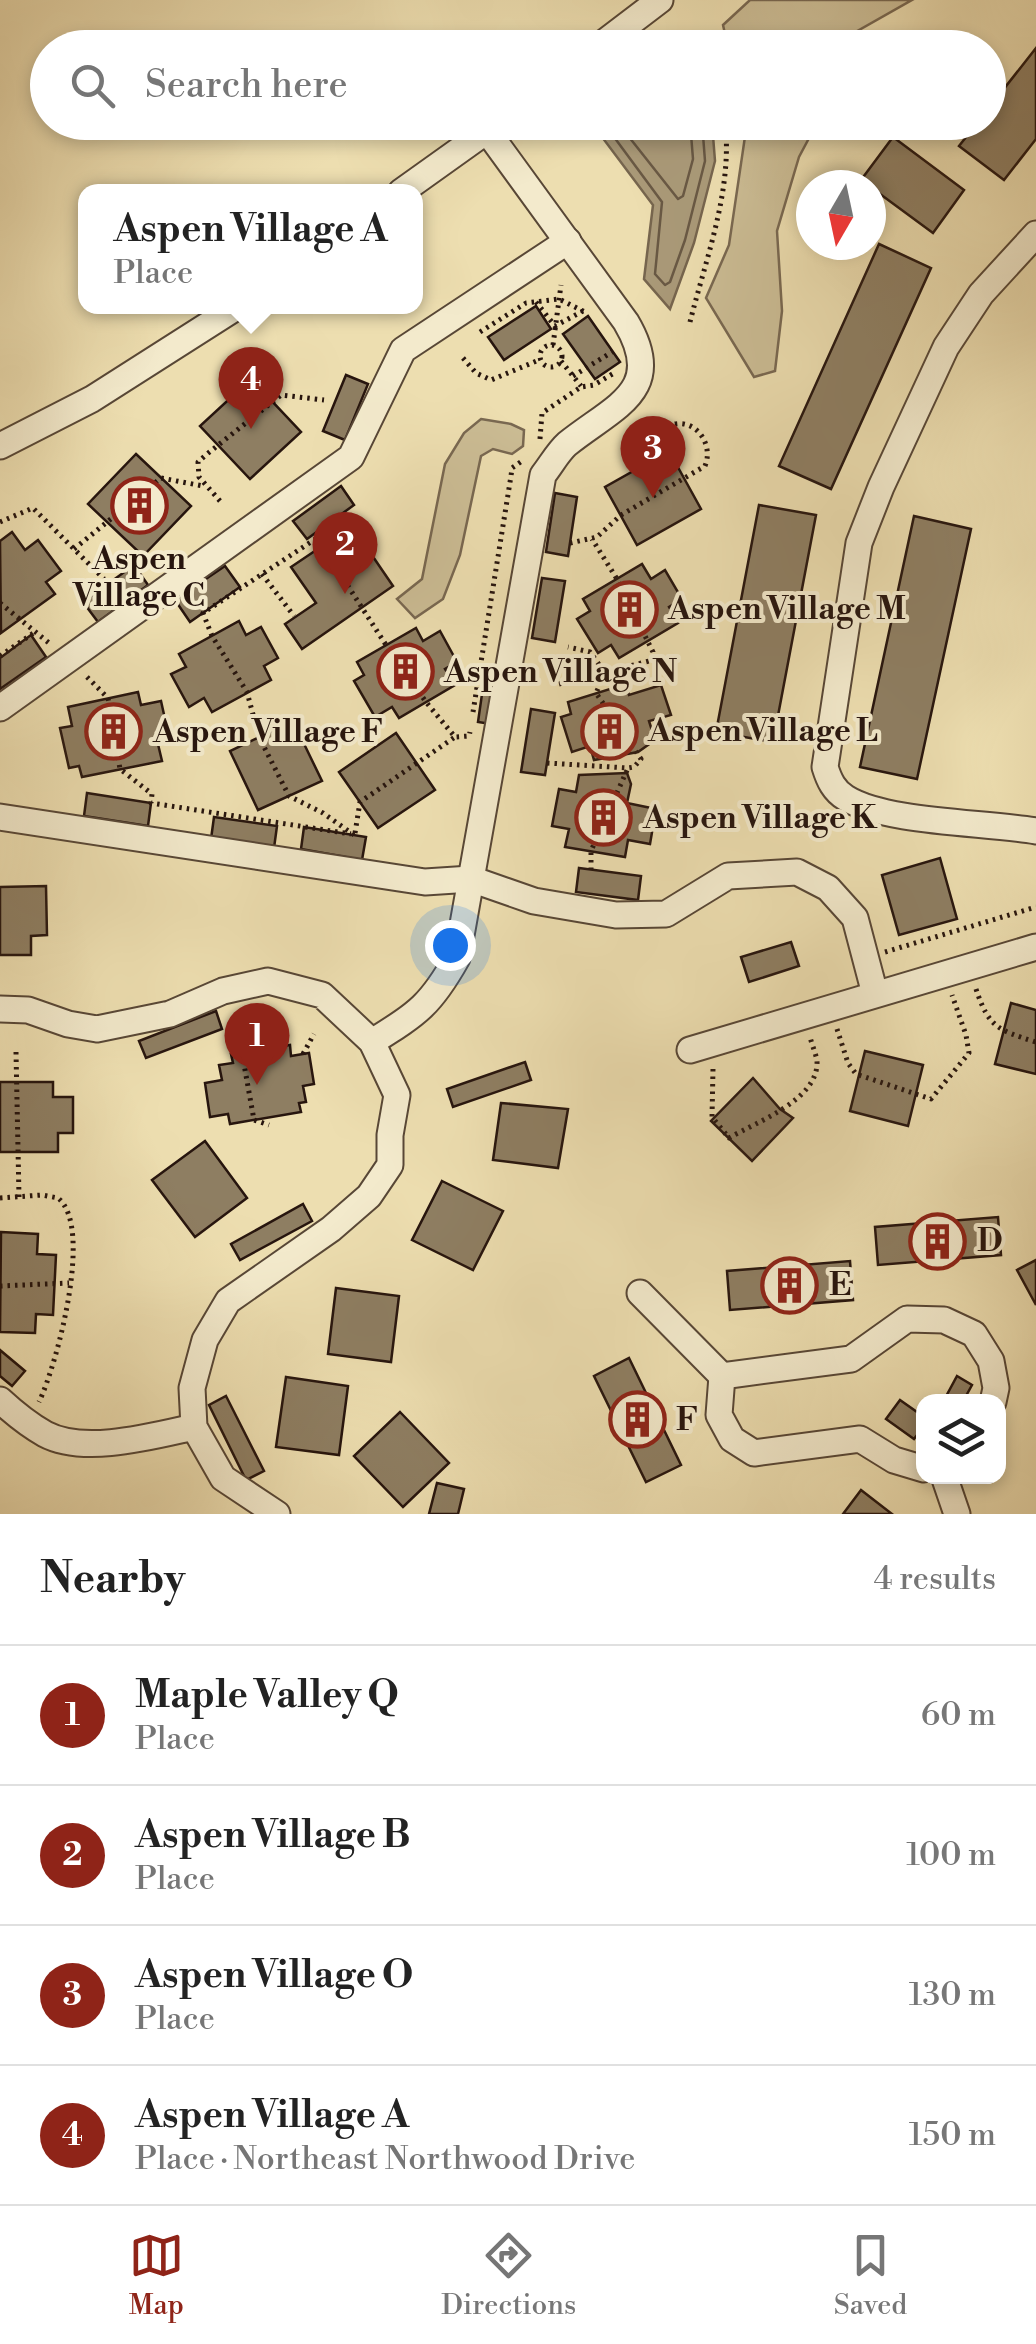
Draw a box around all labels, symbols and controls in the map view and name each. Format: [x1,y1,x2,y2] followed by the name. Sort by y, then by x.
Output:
[30,30,1006,140] search box
[65,58,120,113] icon: search
[145,62,348,109] text: Search here
[796,170,886,260] north arrow
[78,184,423,314] popup
[113,206,388,253] text: Aspen Village A
[113,253,193,293] text: Place
[218,346,284,429] pin: 4
[620,416,686,498] pin: 3
[109,475,169,535] building icon: Aspen Village C
[312,512,378,594] pin: 2
[72,539,205,616] place label: Aspen Village C
[599,579,659,639] building icon: Aspen Village M
[667,589,906,629] place label: Aspen Village M
[375,642,435,702] building icon: Aspen Village N
[443,652,677,692] place label: Aspen Village N
[579,701,639,761] building icon: Aspen Village L
[84,702,144,762] building icon: Aspen Village F
[647,711,878,751] place label: Aspen Village L
[152,712,384,752] place label: Aspen Village F
[574,788,634,848] building icon: Aspen Village K
[642,798,878,838] place label: Aspen Village K
[425,920,476,971] your location
[224,1002,290,1085] pin: 1
[908,1211,968,1271] building icon: D
[977,1221,1003,1261] place label: D
[760,1255,820,1315] building icon: E
[829,1265,851,1305] place label: E
[607,1390,667,1450] building icon: F
[916,1394,1006,1484] map controls
[916,1394,1006,1484] button: layers
[676,1400,698,1440] place label: F
[40,1553,185,1606] text: Nearby
[874,1559,996,1599] text: 4 results
[135,1672,399,1719] text: Maple Valley Q
[65,1695,80,1735] text: 1
[921,1695,996,1735] text: 60 m
[135,1719,215,1759] text: Place
[135,1812,411,1859] text: Aspen Village B
[62,1835,83,1875] text: 2
[906,1835,996,1875] text: 100 m
[135,1859,215,1899] text: Place
[135,1952,413,1999] text: Aspen Village O
[63,1975,82,2015] text: 3
[909,1975,996,2015] text: 130 m
[135,1999,215,2039] text: Place
[135,2092,409,2139] text: Aspen Village A
[62,2115,83,2155] text: 4
[909,2115,996,2155] text: 150 m
[135,2139,636,2179] text: Place · Northeast Northwood Drive
[129,2228,184,2323] tab: Map
[441,2228,576,2323] tab: Directions
[834,2228,907,2323] tab: Saved

